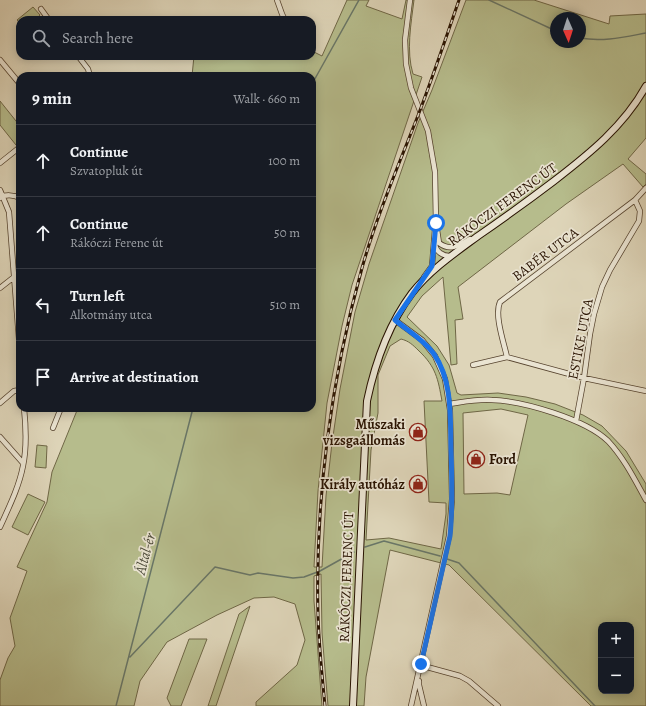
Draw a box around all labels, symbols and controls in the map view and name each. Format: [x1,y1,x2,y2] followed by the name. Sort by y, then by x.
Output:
[550,12,586,48] north arrow
[16,16,316,60] search box
[30,27,52,49] icon: search
[62,28,133,48] text: Search here
[32,87,72,110] text: 9 min
[233,90,300,107] text: Walk · 660 m
[70,142,128,162] text: Continue
[32,150,54,172] icon: ahead
[268,152,300,169] text: 100 m
[444,158,561,250] street label: RÁKÓCZI FERENC ÚT
[70,162,143,179] text: Szvatopluk út
[70,214,128,234] text: Continue
[427,214,445,232] route start
[32,222,54,244] icon: ahead
[508,223,583,286] street label: BABÉR UTCA
[274,224,300,241] text: 50 m
[70,234,163,251] text: Rákóczi Ferenc út
[70,286,125,306] text: Turn left
[32,294,54,316] icon: left
[270,296,300,313] text: 510 m
[563,296,598,381] street label: ESTIKE UTCA
[70,306,152,323] text: Alkotmány utca
[32,366,54,388] icon: arrive
[70,367,199,387] text: Arrive at destination
[322,415,405,450] place label: Műszaki vizsgaállomás
[408,422,428,442] shop icon: Műszaki vizsgaállomás
[466,449,486,469] shop icon: Ford
[489,450,517,469] place label: Ford
[408,474,428,494] shop icon: Király autóház
[320,475,406,494] place label: Király autóház
[335,511,358,643] street label: RÁKÓCZI FERENC ÚT
[130,530,160,578] water label: Által-ér
[598,622,634,694] map controls
[598,622,634,658] button: +
[412,655,430,673] route end
[598,658,634,694] button: −

